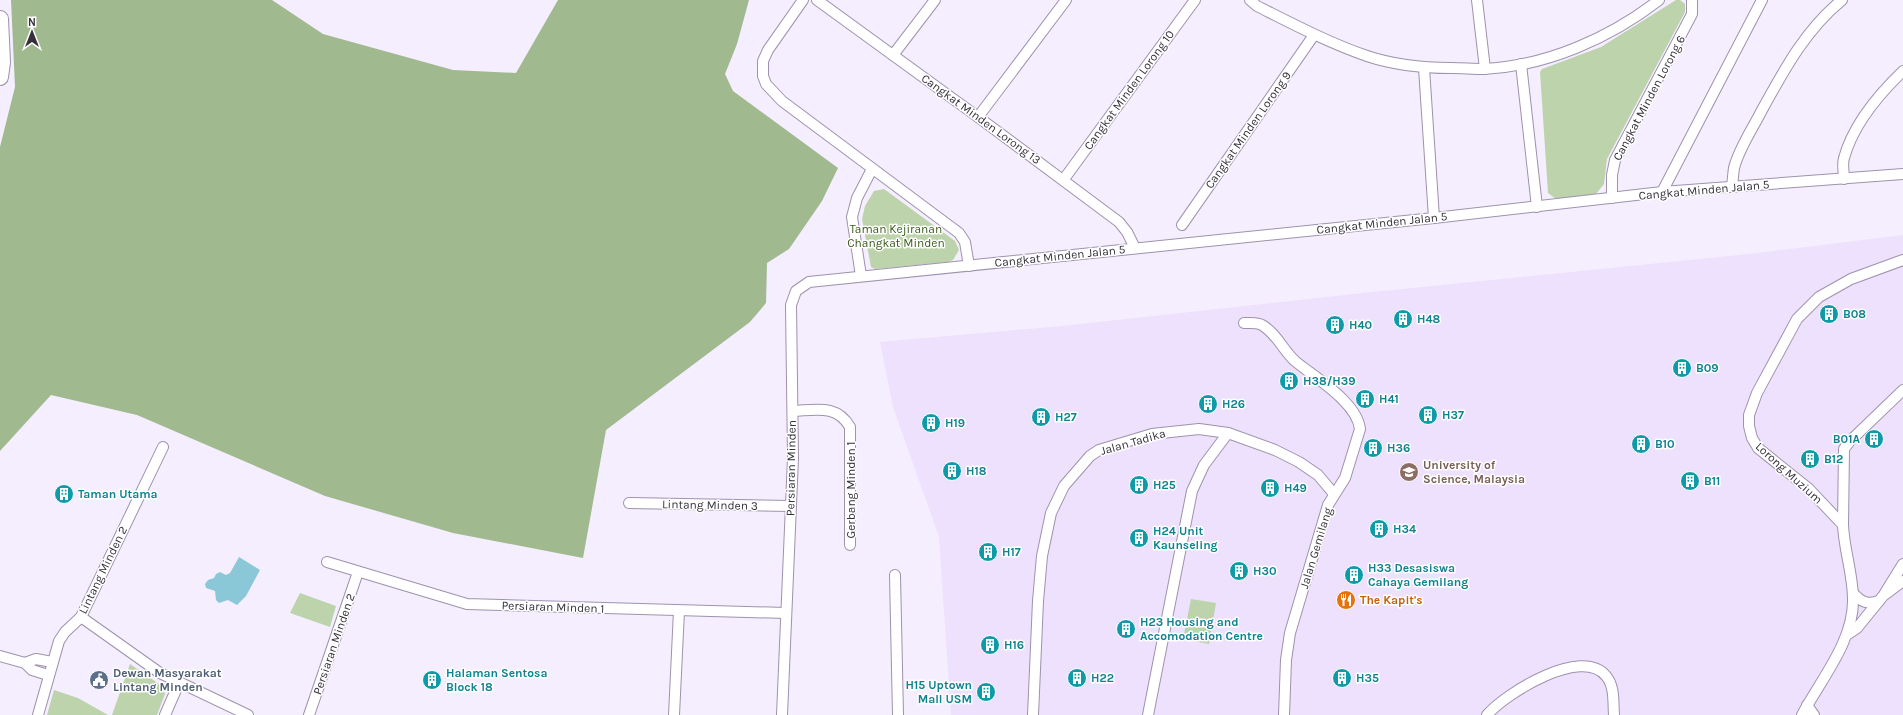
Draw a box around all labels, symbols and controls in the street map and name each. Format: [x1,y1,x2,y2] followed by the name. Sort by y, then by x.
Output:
[12,12,52,52] north arrow
[28,16,36,29] text: N
[1081,28,1177,152] street label: Cangkat Minden Lorong 10
[1610,33,1688,163] street label: Cangkat Minden Lorong 6
[1202,69,1294,191] street label: Cangkat Minden Lorong 9
[919,71,1043,167] street label: Cangkat Minden Lorong 13
[1638,177,1770,203] street label: Cangkat Minden Jalan 5
[1316,209,1448,237] street label: Cangkat Minden Jalan 5
[847,222,945,250] park label: Taman Kejiranan Changkat Minden
[994,242,1126,270] street label: Cangkat Minden Jalan 5
[1818,303,1840,325] building icon: B08
[1843,307,1866,321] place label: B08
[1392,308,1414,330] building icon: H48
[1417,312,1441,326] place label: H48
[1324,314,1346,336] building icon: H40
[1349,318,1373,332] place label: H40
[1671,357,1693,379] building icon: B09
[1696,361,1719,375] place label: B09
[1278,370,1300,392] building icon: H38/H39
[1303,374,1356,388] place label: H38/H39
[1354,388,1376,410] building icon: H41
[1379,392,1399,406] place label: H41
[1197,393,1219,415] building icon: H26
[1222,397,1245,411] place label: H26
[1417,404,1439,426] building icon: H37
[1030,406,1052,428] building icon: H27
[1442,408,1464,422] place label: H37
[1055,410,1077,424] place label: H27
[920,412,942,434] building icon: H19
[945,416,965,430] place label: H19
[783,420,799,516] street label: Persiaran Minden
[1099,426,1167,458] street label: Jalan Tadika
[1863,428,1885,450] building icon: B01A
[1833,432,1860,446] place label: B01A
[1630,433,1652,455] building icon: B10
[1362,437,1384,459] building icon: H36
[1655,437,1675,451] place label: B10
[1753,439,1825,507] street label: Lorong Muzium
[844,441,858,539] street label: Gerbang Minden 1
[1387,441,1410,455] place label: H36
[1799,448,1821,470] building icon: B12
[1824,452,1843,466] place label: B12
[1423,458,1525,486] place label: University of Science, Malaysia
[941,460,963,482] building icon: H18
[1398,461,1420,483] school or university icon: University of Science, Malaysia
[966,464,987,478] place label: H18
[1679,470,1701,492] building icon: B11
[1128,474,1150,496] building icon: H25
[1704,474,1720,488] place label: B11
[1259,477,1281,499] building icon: H49
[1153,478,1176,492] place label: H25
[1284,481,1307,495] place label: H49
[53,483,75,505] building icon: Taman Utama
[78,487,158,501] place label: Taman Utama
[662,497,758,513] street label: Lintang Minden 3
[1297,505,1335,590] street label: Jalan Gemilang
[1368,518,1390,540] building icon: H34
[1393,522,1416,536] place label: H34
[76,524,130,616] street label: Lintang Minden 2
[1153,524,1218,552] place label: H24 Unit Kaunseling
[1128,527,1150,549] building icon: H24 Unit Kaunseling
[977,541,999,563] building icon: H17
[1002,545,1021,559] place label: H17
[1228,560,1250,582] building icon: H30
[1368,561,1468,589] place label: H33 Desasiswa Cahaya Gemilang
[1253,564,1277,578] place label: H30
[1343,564,1365,586] building icon: H33 Desasiswa Cahaya Gemilang
[1335,589,1357,611] restaurant icon: The Kapit's
[310,592,358,696] street label: Persiaran Minden 2
[1360,593,1423,607] place label: The Kapit's
[501,598,605,616] street label: Persiaran Minden 1
[1140,615,1263,643] place label: H23 Housing and Accomodation Centre
[1115,618,1137,640] building icon: H23 Housing and Accomodation Centre
[979,634,1001,656] building icon: H16
[1004,638,1024,652] place label: H16
[113,666,222,694] place label: Dewan Masyarakat Lintang Minden
[446,666,547,694] place label: Halaman Sentosa Block 18
[1066,667,1088,689] building icon: H22
[1331,667,1353,689] building icon: H35
[88,669,110,691] public building icon: Dewan Masyarakat Lintang Minden
[421,669,443,691] building icon: Halaman Sentosa Block 18
[1091,671,1114,685] place label: H22
[1356,671,1379,685] place label: H35
[906,678,972,706] place label: H15 Uptown Mall USM
[975,681,997,703] building icon: H15 Uptown Mall USM

